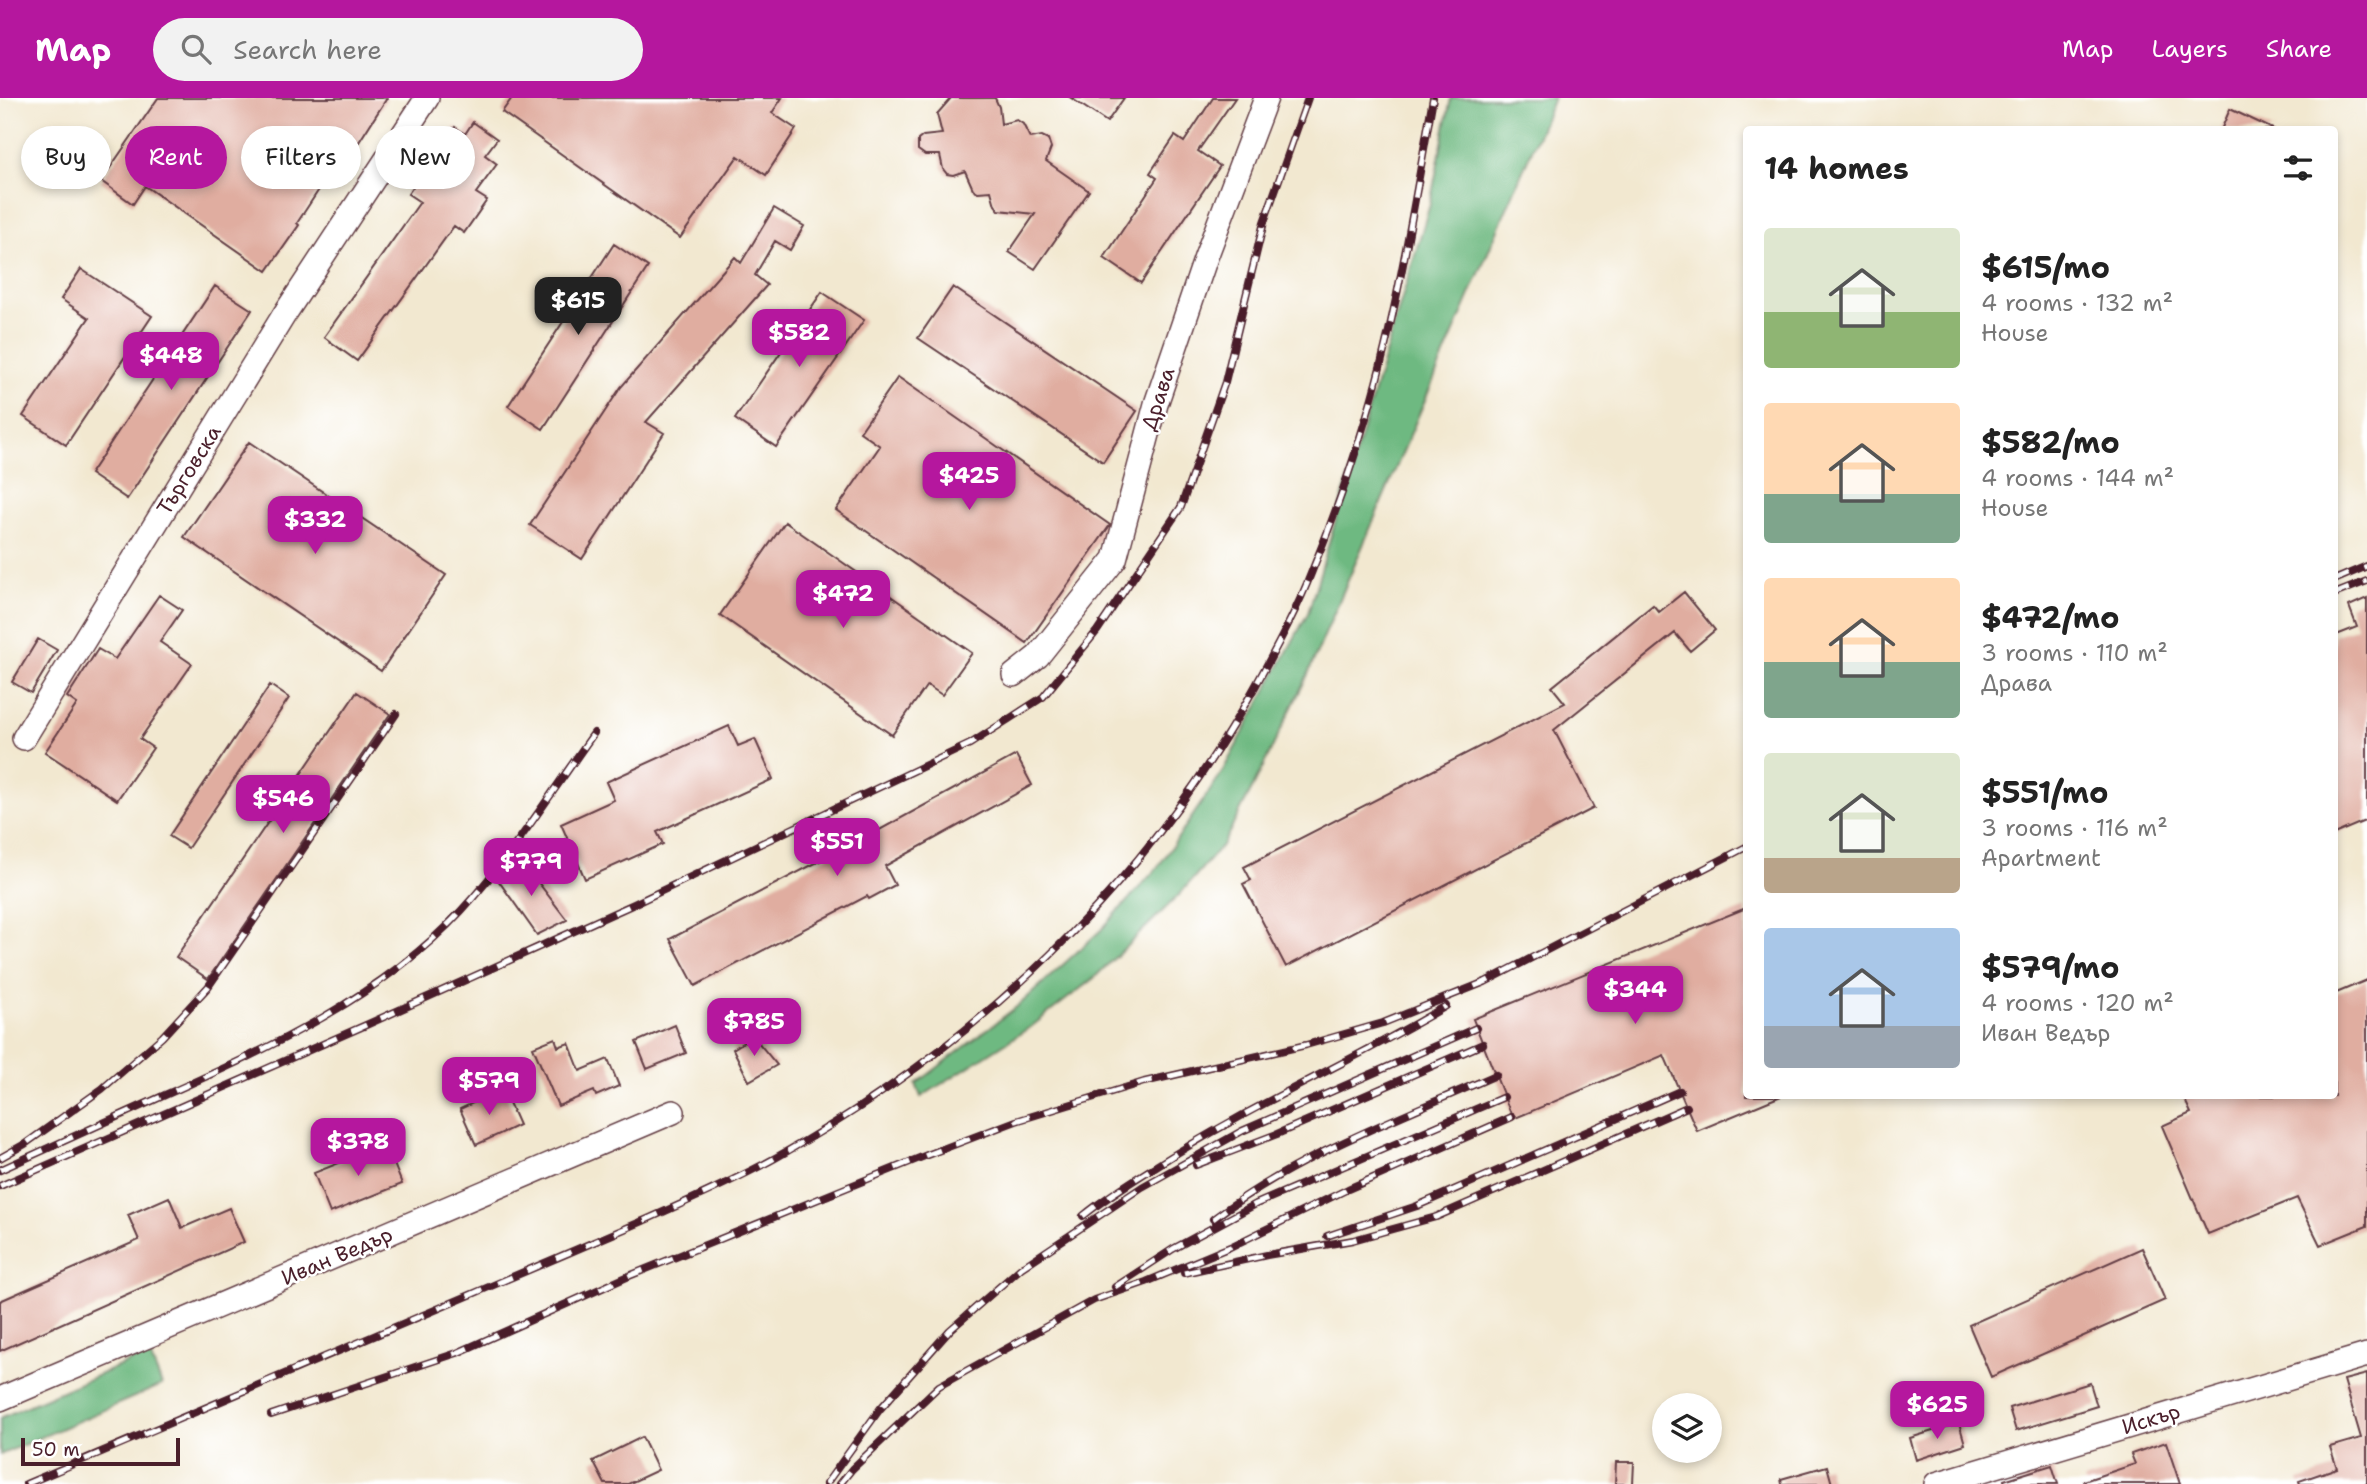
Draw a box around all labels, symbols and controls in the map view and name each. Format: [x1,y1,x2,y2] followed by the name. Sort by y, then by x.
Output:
[153,18,643,81] search box
[35,27,111,72] text: Map
[177,30,215,68] icon: search
[233,32,382,67] text: Search here
[2062,33,2113,65] text: Map
[2151,33,2228,65] text: Layers
[2266,33,2332,65] text: Share
[21,126,111,189] chip: Buy
[125,126,227,189] chip: Rent
[241,126,361,189] chip: Filters
[375,126,475,189] chip: New
[1764,148,1909,189] text: 14 homes
[2279,149,2317,187] icon: filters
[1981,247,2110,288] text: $615/mo
[1820,256,1904,340] icon: home
[537,278,619,337] pin: $615
[551,285,605,315] text: $615
[1981,288,2173,318] text: 4 rooms · 132 m²
[758,310,840,369] pin: $582
[768,317,830,347] text: $582
[1981,318,2049,348] text: House
[130,332,212,392] pin: $448
[139,340,203,370] text: $448
[1135,364,1181,434] street label: Драва
[150,420,228,520] street label: Търговска
[1981,422,2120,463] text: $582/mo
[1820,431,1904,515] icon: home
[928,452,1010,512] pin: $425
[939,460,999,490] text: $425
[1981,463,2174,493] text: 4 rooms · 144 m²
[1981,493,2049,523] text: House
[274,496,356,556] pin: $332
[284,504,346,534] text: $332
[802,570,884,630] pin: $472
[812,578,874,608] text: $472
[1981,597,2120,638] text: $472/mo
[1820,606,1904,690] icon: home
[1981,638,2168,668] text: 3 rooms · 110 m²
[1981,668,2052,698] text: Драва
[1981,772,2109,813] text: $551/mo
[242,776,324,835] pin: $546
[1820,781,1904,865] icon: home
[252,783,314,813] text: $546
[1981,813,2168,843] text: 3 rooms · 116 m²
[796,818,878,878] pin: $551
[810,826,864,856] text: $551
[490,838,572,898] pin: $779
[1981,843,2101,873] text: Apartment
[500,846,562,876] text: $779
[1981,947,2120,988] text: $579/mo
[1820,956,1904,1040] icon: home
[1594,967,1676,1026] pin: $344
[1603,974,1667,1004] text: $344
[1981,988,2174,1018] text: 4 rooms · 120 m²
[713,998,795,1058] pin: $785
[723,1006,785,1036] text: $785
[1981,1018,2110,1048] text: Иван Ведър
[448,1058,530,1117] pin: $579
[458,1065,520,1095] text: $579
[317,1118,399,1178] pin: $378
[327,1126,389,1156] text: $378
[277,1220,397,1292] street label: Иван Ведър
[1896,1382,1978,1441] pin: $625
[1906,1389,1968,1419] text: $625
[1652,1393,1722,1463] map controls
[1652,1393,1722,1463] button: layers
[2118,1397,2184,1441] street label: Искър
[21,1435,180,1467] scale bar
[32,1437,80,1462] text: 50 m

